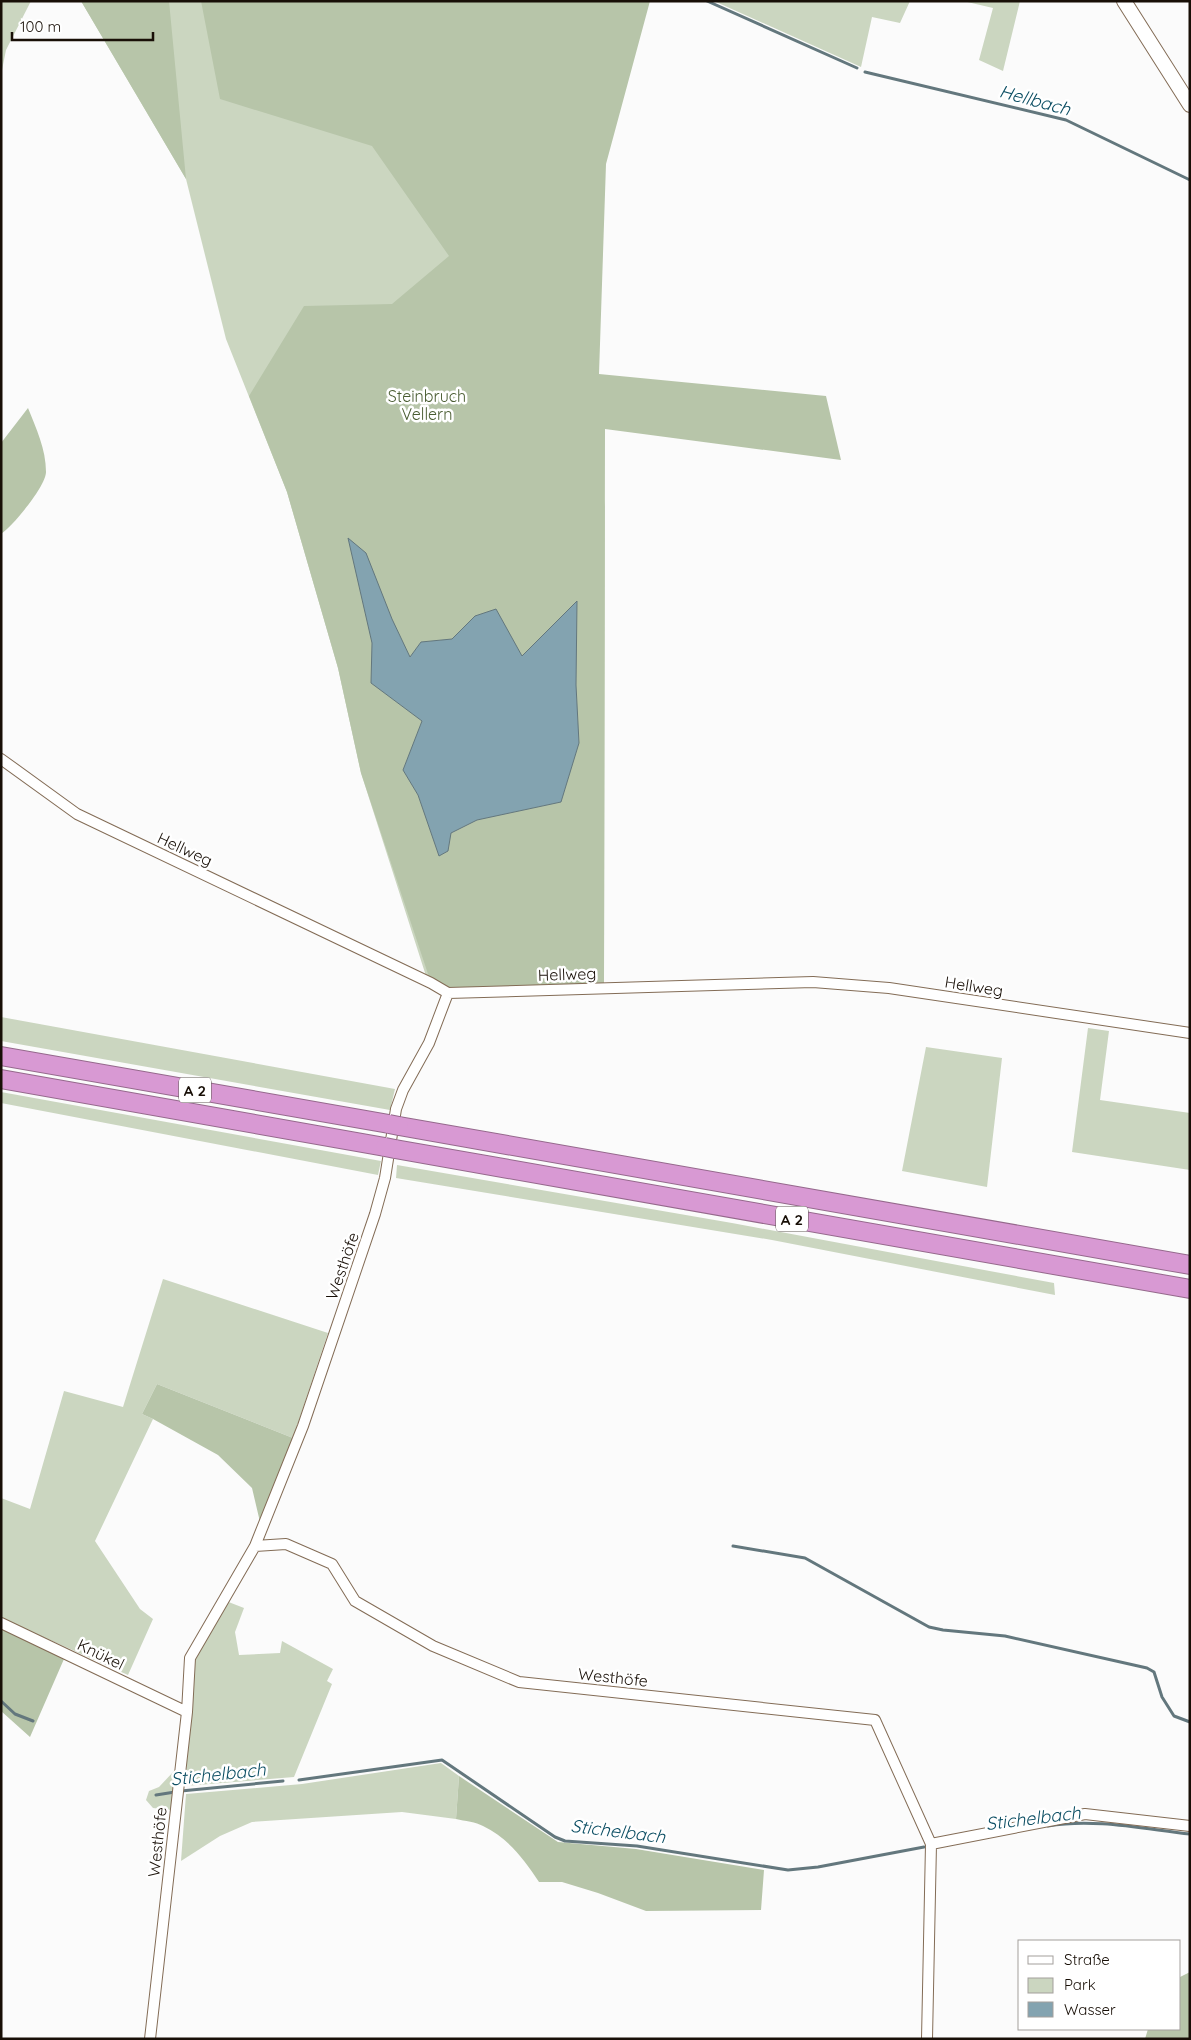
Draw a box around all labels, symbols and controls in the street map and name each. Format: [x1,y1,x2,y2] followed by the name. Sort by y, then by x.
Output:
[12,10,154,42] scale bar
[20,17,61,36] text: 100 m
[997,79,1074,121] water label: Hellbach
[388,386,466,424] park label: Steinbruch Vellern
[154,828,216,870] street label: Hellweg
[537,963,597,985] street label: Hellweg
[943,972,1005,1000] street label: Hellweg
[179,1078,211,1102] road number: A 2
[776,1206,808,1232] road number: A 2
[321,1230,363,1302] street label: Westhöfe
[74,1634,128,1674] street label: Knükel
[577,1663,649,1691] street label: Westhöfe
[169,1758,267,1790] water label: Stichelbach
[984,1801,1082,1835] water label: Stichelbach
[143,1806,171,1878] street label: Westhöfe
[569,1814,667,1848] water label: Stichelbach
[1018,1940,1181,2030] legend
[1064,1950,1110,1969] text: Straße
[1064,1975,1096,1994] text: Park
[1064,2000,1116,2019] text: Wasser

